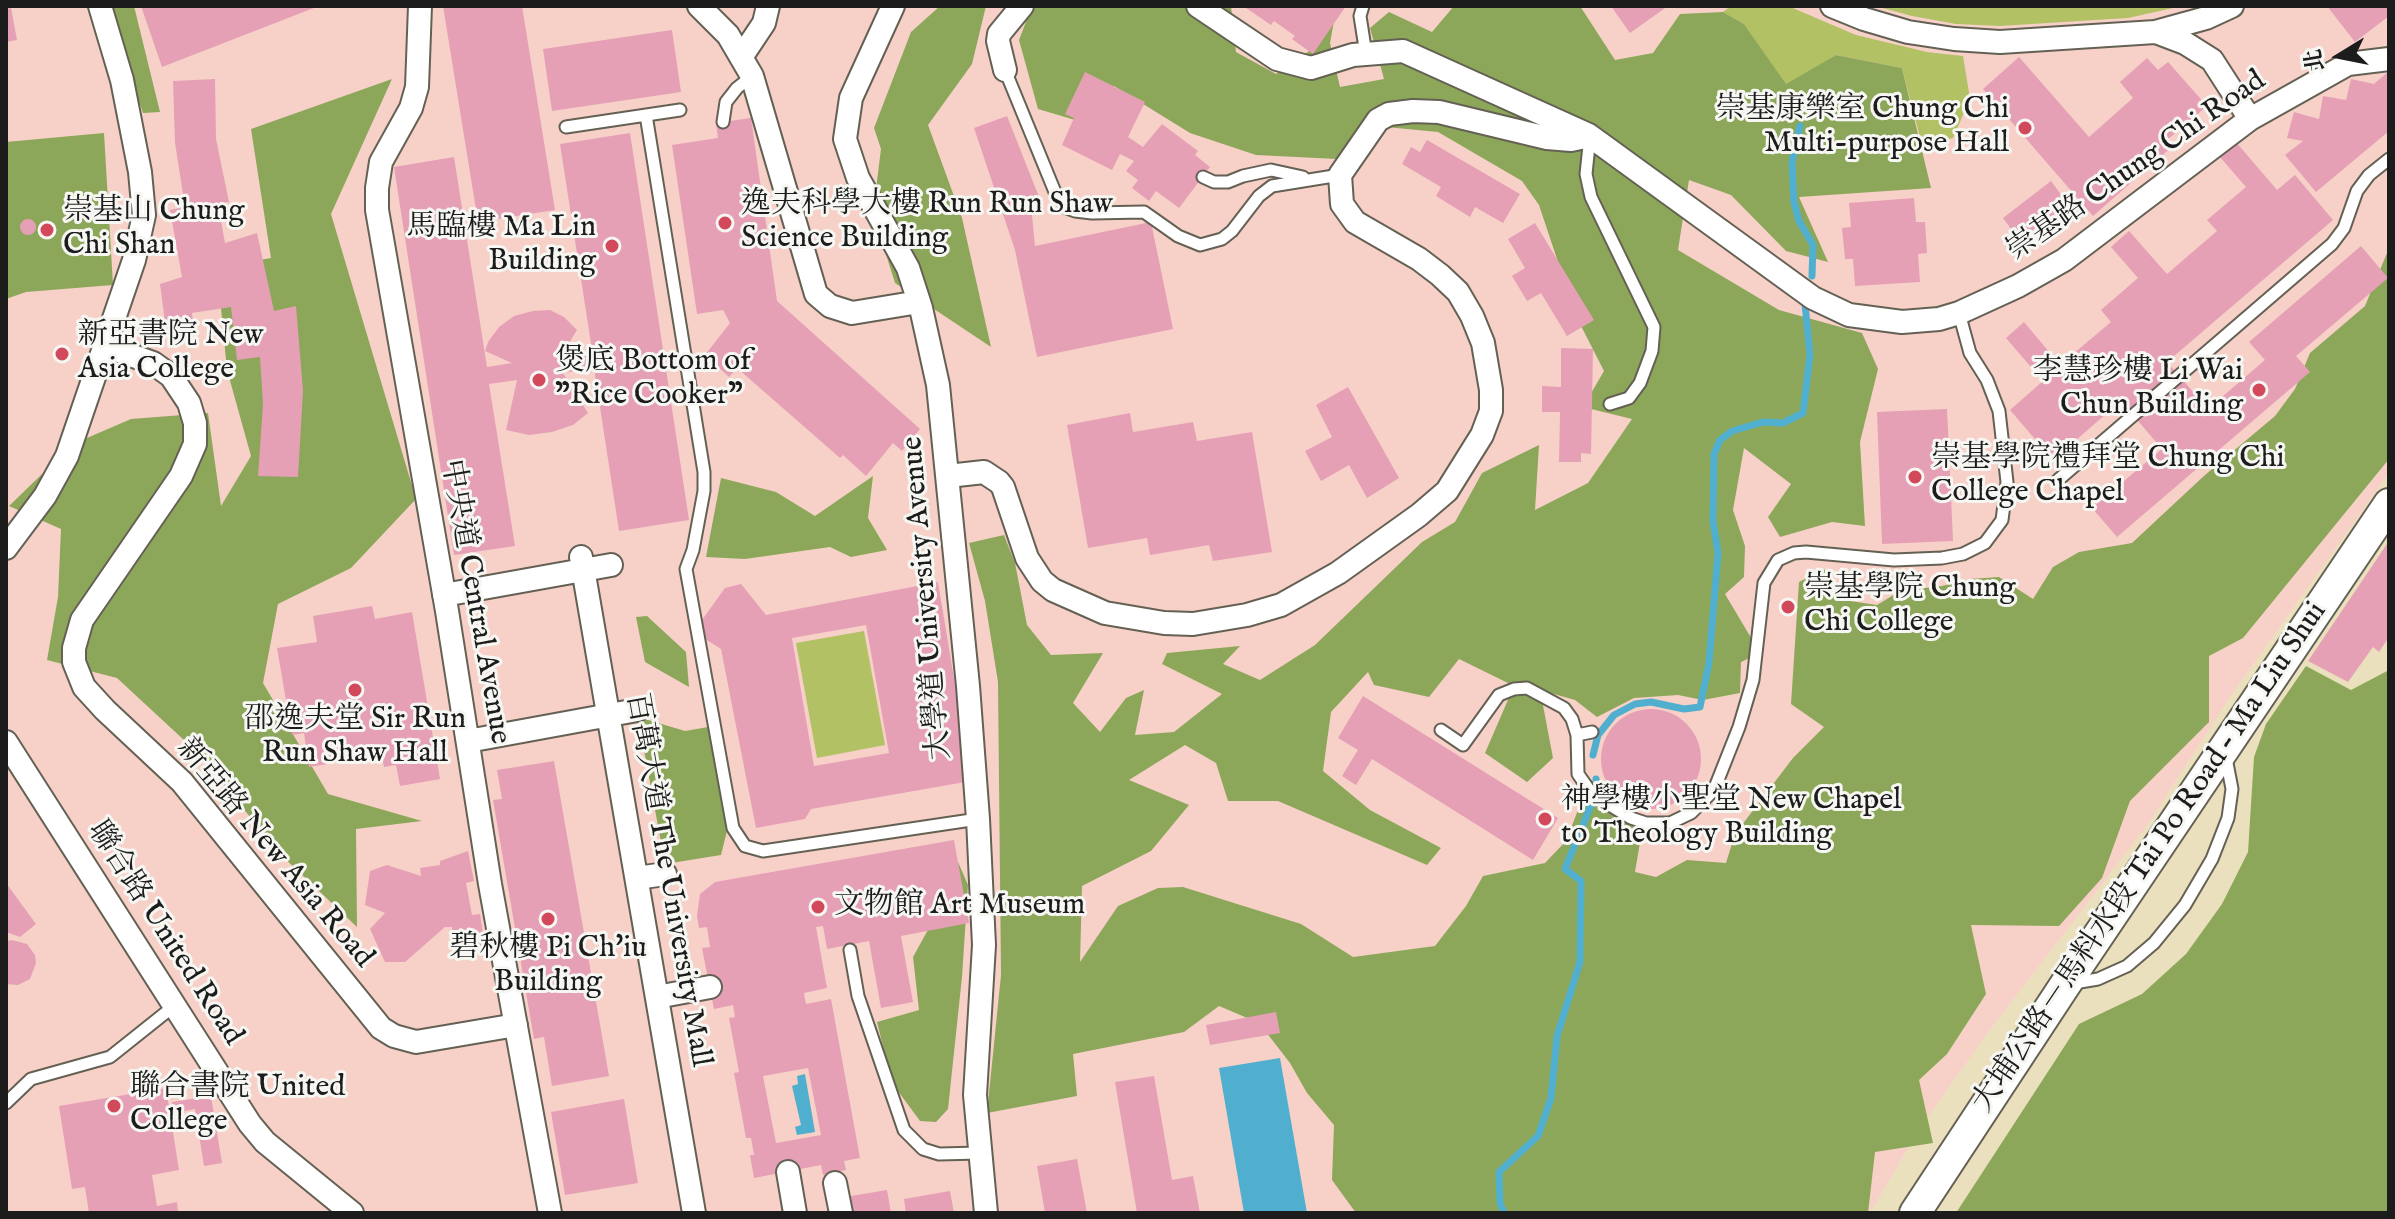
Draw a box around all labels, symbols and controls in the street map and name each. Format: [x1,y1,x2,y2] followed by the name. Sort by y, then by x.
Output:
[2299,16,2379,96] north arrow
[2300,47,2331,73] text: 北
[2001,64,2273,270] street label: 崇基路 Chung Chi Road
[1715,93,2009,164] place label: 崇基康樂室 Chung Chi Multi-purpose Hall
[2016,119,2034,137] marker: 崇基康樂室 Chung Chi Multi-purpose Hall
[741,188,1113,258] place label: 逸夫科學大樓 Run Run Shaw Science Building
[63,195,245,266] place label: 崇基山 Chung Chi Shan
[406,211,596,282] place label: 馬臨樓 Ma Lin Building
[716,214,734,232] marker: 逸夫科學大樓 Run Run Shaw Science Building
[38,221,56,239] marker: 崇基山 Chung Chi Shan
[603,237,621,255] marker: 馬臨樓 Ma Lin Building
[78,319,263,390] place label: 新亞書院 New Asia College
[53,345,71,363] marker: 新亞書院 New Asia College
[555,345,751,416] place label: 煲底 Bottom of "Rice Cooker"
[2033,355,2243,426] place label: 李慧珍樓 Li Wai Chun Building
[530,371,548,389] marker: 煲底 Bottom of "Rice Cooker"
[2250,381,2268,399] marker: 李慧珍樓 Li Wai Chun Building
[896,435,960,761] street label: 大學道 University Avenue
[1931,442,2285,512] place label: 崇基學院禮拜堂 Chung Chi College Chapel
[431,457,517,747] street label: 中央道 Central Avenue
[1906,468,1924,486] marker: 崇基學院禮拜堂 Chung Chi College Chapel
[1804,572,2016,642] place label: 崇基學院 Chung Chi College
[1966,596,2336,1120] street label: 大埔公路－馬料水段 Tai Po Road – Ma Liu Shui
[1779,598,1797,616] marker: 崇基學院 Chung Chi College
[346,681,364,699] marker: 邵逸夫堂 Sir Run Run Shaw Hall
[616,690,718,1070] street label: 百萬大道 The University Mall
[244,703,466,774] place label: 邵逸夫堂 Sir Run Run Shaw Hall
[168,732,380,976] street label: 新亞路 New Asia Road
[1561,784,1901,854] place label: 神學樓小聖堂 New Chapel to Theology Building
[1536,810,1554,828] marker: 神學樓小聖堂 New Chapel to Theology Building
[78,815,250,1053] street label: 聯合路 United Road
[834,889,1085,925] place label: 文物館 Art Museum
[809,898,827,916] marker: 文物館 Art Museum
[539,910,557,928] marker: 碧秋樓 Pi Ch'iu Building
[449,932,647,1002] place label: 碧秋樓 Pi Ch'iu Building
[130,1071,345,1142] place label: 聯合書院 United College
[105,1097,123,1115] marker: 聯合書院 United College

